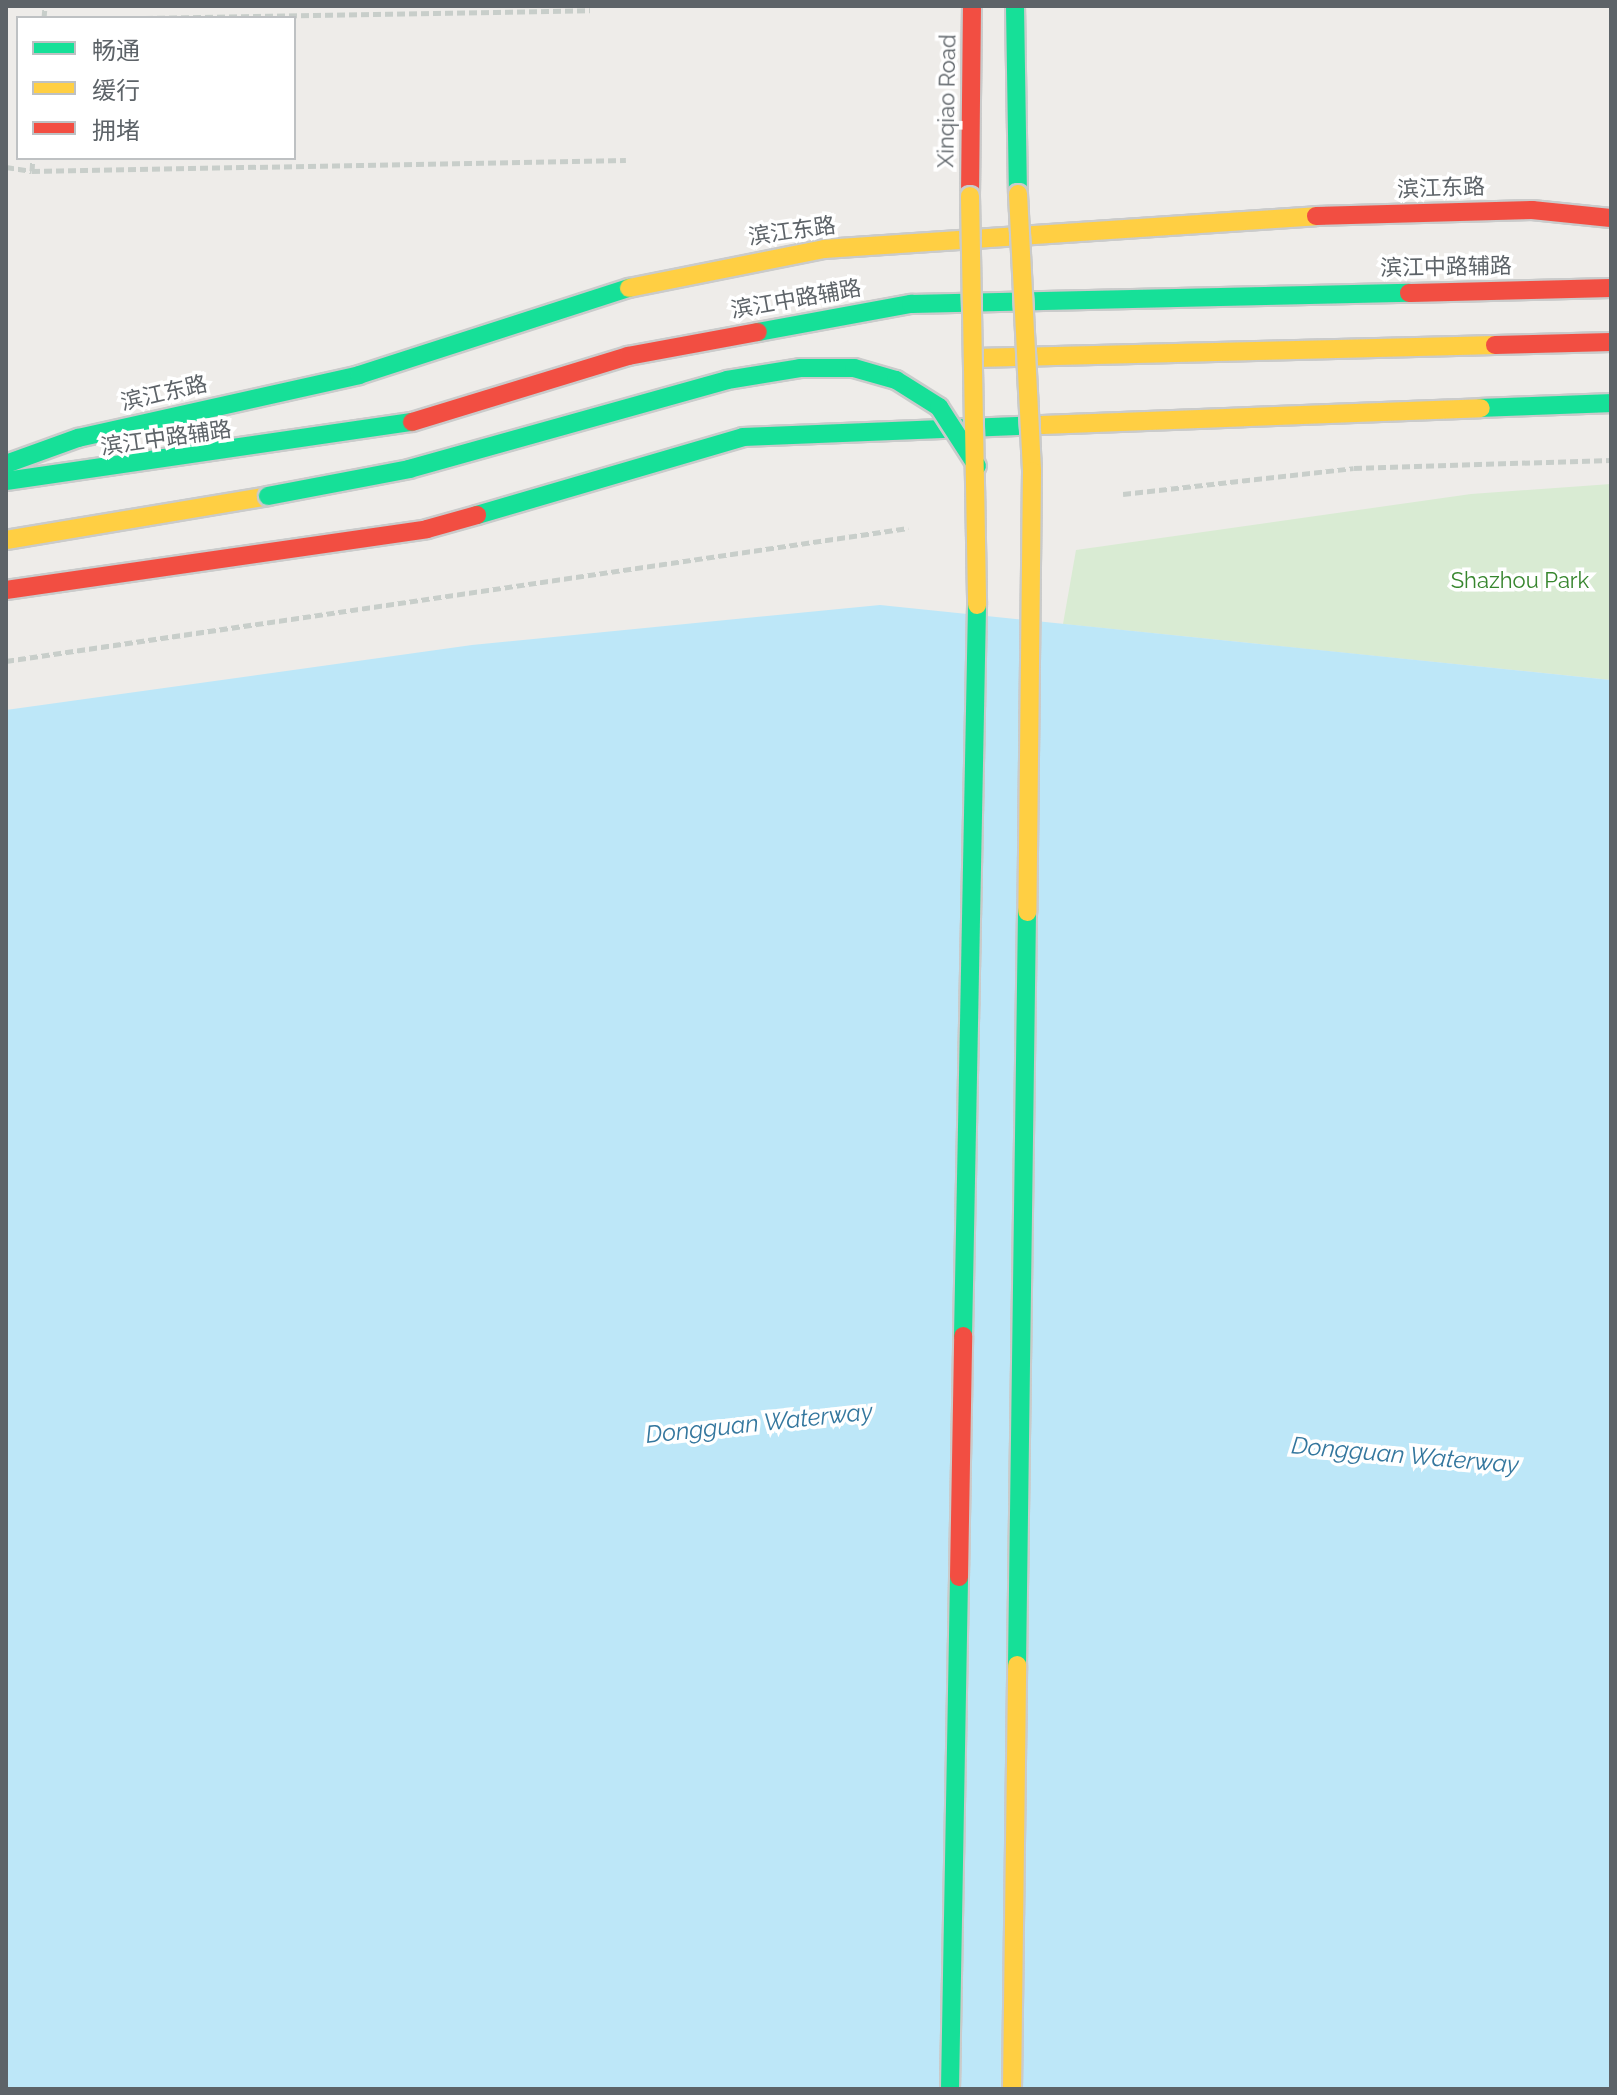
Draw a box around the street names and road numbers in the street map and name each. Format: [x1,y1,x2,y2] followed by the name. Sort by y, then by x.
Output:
[933,34,961,168] street label: Xinqiao Road
[1397,173,1485,203] street label: 滨江东路
[747,212,837,250] street label: 滨江东路
[1380,253,1512,281] street label: 滨江中路辅路
[729,275,863,323] street label: 滨江中路辅路
[118,370,210,416] street label: 滨江东路
[99,416,233,460] street label: 滨江中路辅路

